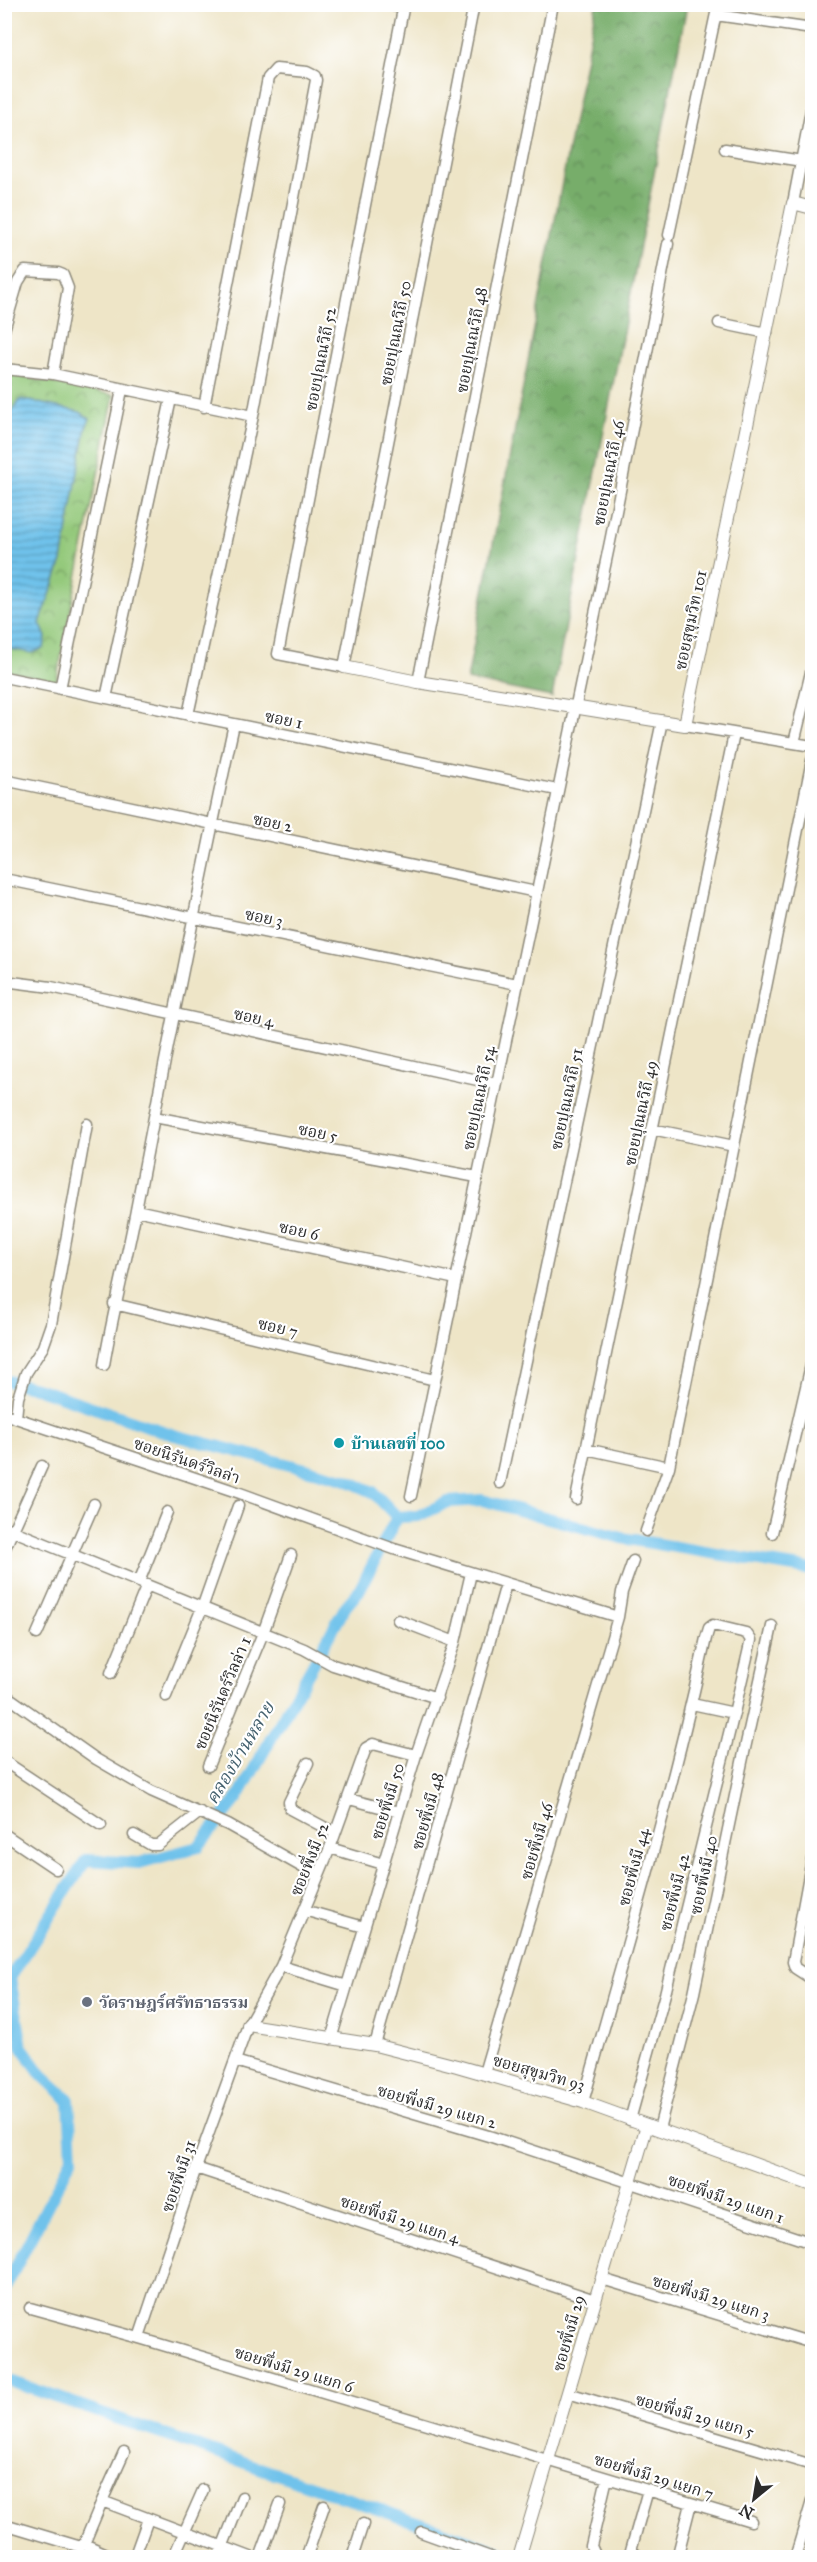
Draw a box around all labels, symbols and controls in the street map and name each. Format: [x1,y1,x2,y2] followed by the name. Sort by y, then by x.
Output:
[376,279,417,388] street label: ซอยปุณณวิถี 50
[452,286,493,395] street label: ซอยปุณณวิถี 48
[301,306,342,413] street label: ซอยปุณณวิถี 52
[589,418,630,528] street label: ซอยปุณณวิถี 46
[671,568,712,672] street label: ซอยสุขุมวิท 101
[263,706,305,733] street label: ซอย 1
[251,809,294,836] street label: ซอย 2
[243,904,285,931] street label: ซอย 3
[232,1004,277,1031] street label: ซอย 4
[458,1043,501,1152] street label: ซอยปุณณวิถี 54
[546,1047,588,1152] street label: ซอยปุณณวิถี 51
[620,1059,663,1168] street label: ซอยปุณณวิถี 49
[297,1119,340,1146] street label: ซอย 5
[277,1217,321,1244] street label: ซอย 6
[256,1314,300,1341] street label: ซอย 7
[351,1432,445,1453] place label: บ้านเลขที่ 100
[131,1433,242,1488] street label: ซอยนิรันดร์วิลล่า
[332,1436,346,1450] marker: บ้านเลขที่ 100
[190,1634,255,1753] street label: ซอยนิรันดร์วิลล่า 1
[201,1697,280,1808] water label: คลองบ้านหลาย
[365,1760,408,1842] street label: ซอยพึ่งมี 50
[405,1770,448,1852] street label: ซอยพึ่งมี 48
[515,1799,557,1882] street label: ซอยพึ่งมี 46
[284,1819,333,1899] street label: ซอยพึ่งมี 52
[612,1825,653,1908] street label: ซอยพึ่งมี 44
[684,1833,721,1916] street label: ซอยพึ่งมี 40
[654,1851,693,1933] street label: ซอยพึ่งมี 42
[99,1993,248,2012] place label: วัดราษฎร์ศรัทธาธรรม
[80,1995,94,2009] marker: วัดราษฎร์ศรัทธาธรรม
[490,2050,587,2097] street label: ซอยสุขุมวิท 93
[375,2078,499,2133] street label: ซอยพึ่งมี 29 แยก 2
[155,2137,200,2215] street label: ซอยพึ่งมี 31
[665,2168,787,2227] street label: ซอยพึ่งมี 29 แยก 1
[338,2189,463,2248] street label: ซอยพึ่งมี 29 แยก 4
[650,2269,772,2324] street label: ซอยพึ่งมี 29 แยก 3
[547,2292,588,2373] street label: ซอยพึ่งมี 29
[232,2340,357,2397] street label: ซอยพึ่งมี 29 แยก 6
[633,2388,757,2442] street label: ซอยพึ่งมี 29 แยก 5
[592,2447,716,2504] street label: ซอยพึ่งมี 29 แยก 7
[724,2469,784,2529] north arrow
[736,2500,757,2523] text: N

